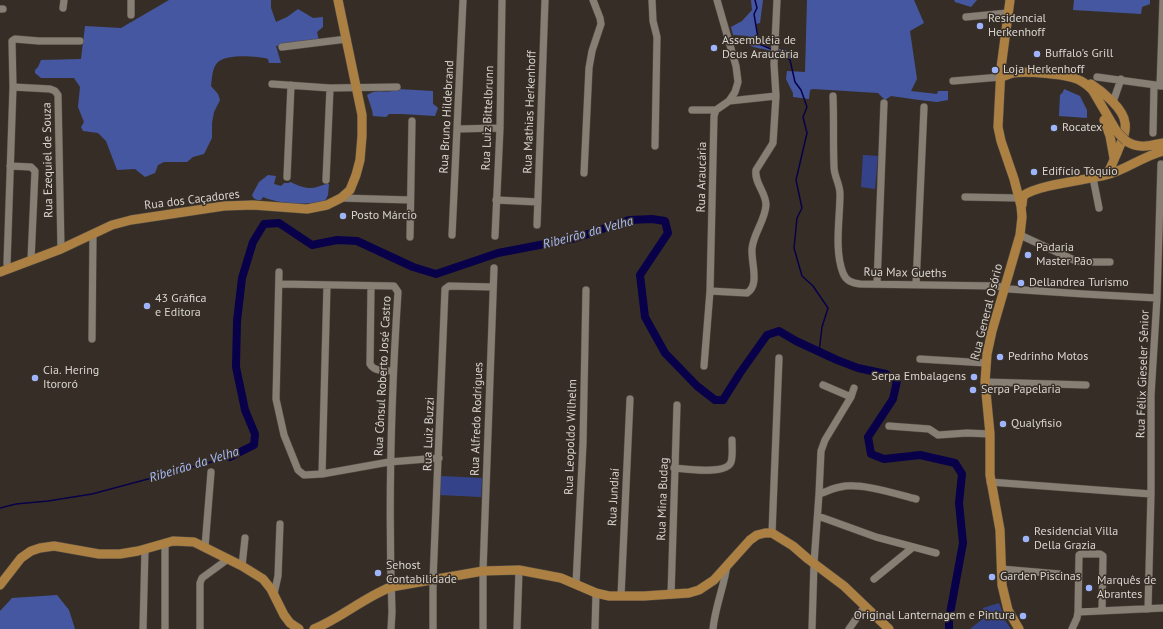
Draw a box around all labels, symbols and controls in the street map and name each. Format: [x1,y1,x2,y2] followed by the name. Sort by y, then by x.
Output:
[988,12,1046,40] place label: Residencial Herkenhoff
[975,21,985,31] marker: Residencial Herkenhoff
[722,34,799,62] place label: Assembléia de Deus Araucária
[709,43,719,53] marker: Assembléia de Deus Araucária
[1045,47,1113,61] place label: Buffalo's Grill
[1032,49,1042,59] marker: Buffalo's Grill
[521,50,539,174] street label: Rua Mathias Herkenhoff
[437,60,457,174] street label: Rua Bruno Hildebrand
[1003,63,1084,77] place label: Loja Herkenhoff
[479,65,497,171] street label: Rua Luiz Bittelbrunn
[990,65,1000,75] marker: Loja Herkenhoff
[40,102,56,218] street label: Rua Ezequiel de Souza
[1062,121,1102,135] place label: Rocatex
[1049,123,1059,133] marker: Rocatex
[694,141,710,213] street label: Rua Araucária
[1042,165,1118,179] place label: Edifício Tóquio
[1029,167,1039,177] marker: Edifício Tóquio
[144,187,240,213] street label: Rua dos Caçadores
[351,209,417,223] place label: Posto Márcio
[338,211,348,221] marker: Posto Márcio
[541,213,635,253] water label: Ribeirão da Velha
[1036,241,1092,269] place label: Padaria Master Pão
[1023,250,1033,260] marker: Padaria Master Pão
[968,262,1006,362] street label: Rua General Osório
[863,265,947,281] street label: Rua Max Gueths
[1029,276,1129,290] place label: Dellandrea Turismo
[1016,278,1026,288] marker: Dellandrea Turismo
[155,292,207,320] place label: 43 Gráfica e Editora
[372,296,394,456] street label: Rua Cônsul Roberto José Castro
[142,301,152,311] marker: 43 Gráfica e Editora
[1134,310,1152,438] street label: Rua Félix Gieseler Sênior
[1008,350,1088,364] place label: Pedrinho Motos
[995,352,1005,362] marker: Pedrinho Motos
[468,362,486,476] street label: Rua Alfredo Rodrigues
[43,364,99,392] place label: Cia. Hering Itororó
[872,370,966,384] place label: Serpa Embalagens
[969,372,979,382] marker: Serpa Embalagens
[30,373,40,383] marker: Cia. Hering Itororó
[562,379,580,495] street label: Rua Leopoldo Wilhelm
[981,383,1061,397] place label: Serpa Papelaria
[968,385,978,395] marker: Serpa Papelaria
[421,397,437,471] street label: Rua Luiz Buzzi
[1011,417,1062,431] place label: Qualyfisio
[998,419,1008,429] marker: Qualyfisio
[147,444,241,486] water label: Ribeirão da Velha
[654,457,672,541] street label: Rua Mina Budag
[605,468,623,526] street label: Rua Jundiaí
[1034,525,1118,553] place label: Residencial Villa Della Grazia
[1021,534,1031,544] marker: Residencial Villa Della Grazia
[386,559,457,587] place label: Sehost Contabilidade
[373,568,383,578] marker: Sehost Contabilidade
[1000,570,1081,584] place label: Garden Piscinas
[987,572,997,582] marker: Garden Piscinas
[1097,574,1156,602] place label: Marquês de Abrantes
[1084,583,1094,593] marker: Marquês de Abrantes
[854,609,1015,623] place label: Original Lanternagem e Pintura
[1018,611,1028,621] marker: Original Lanternagem e Pintura

